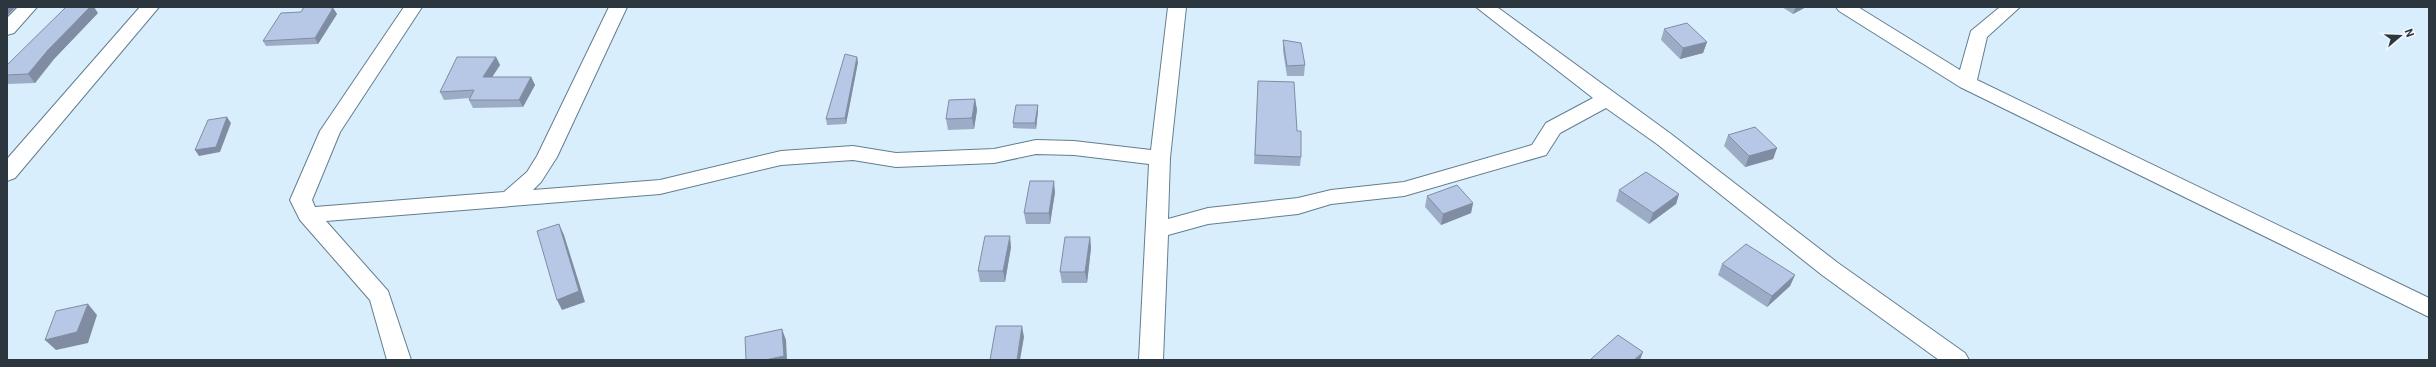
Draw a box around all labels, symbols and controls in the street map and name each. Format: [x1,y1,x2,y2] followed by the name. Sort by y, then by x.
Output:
[2380,16,2420,56] north arrow
[2402,27,2416,39] text: N

